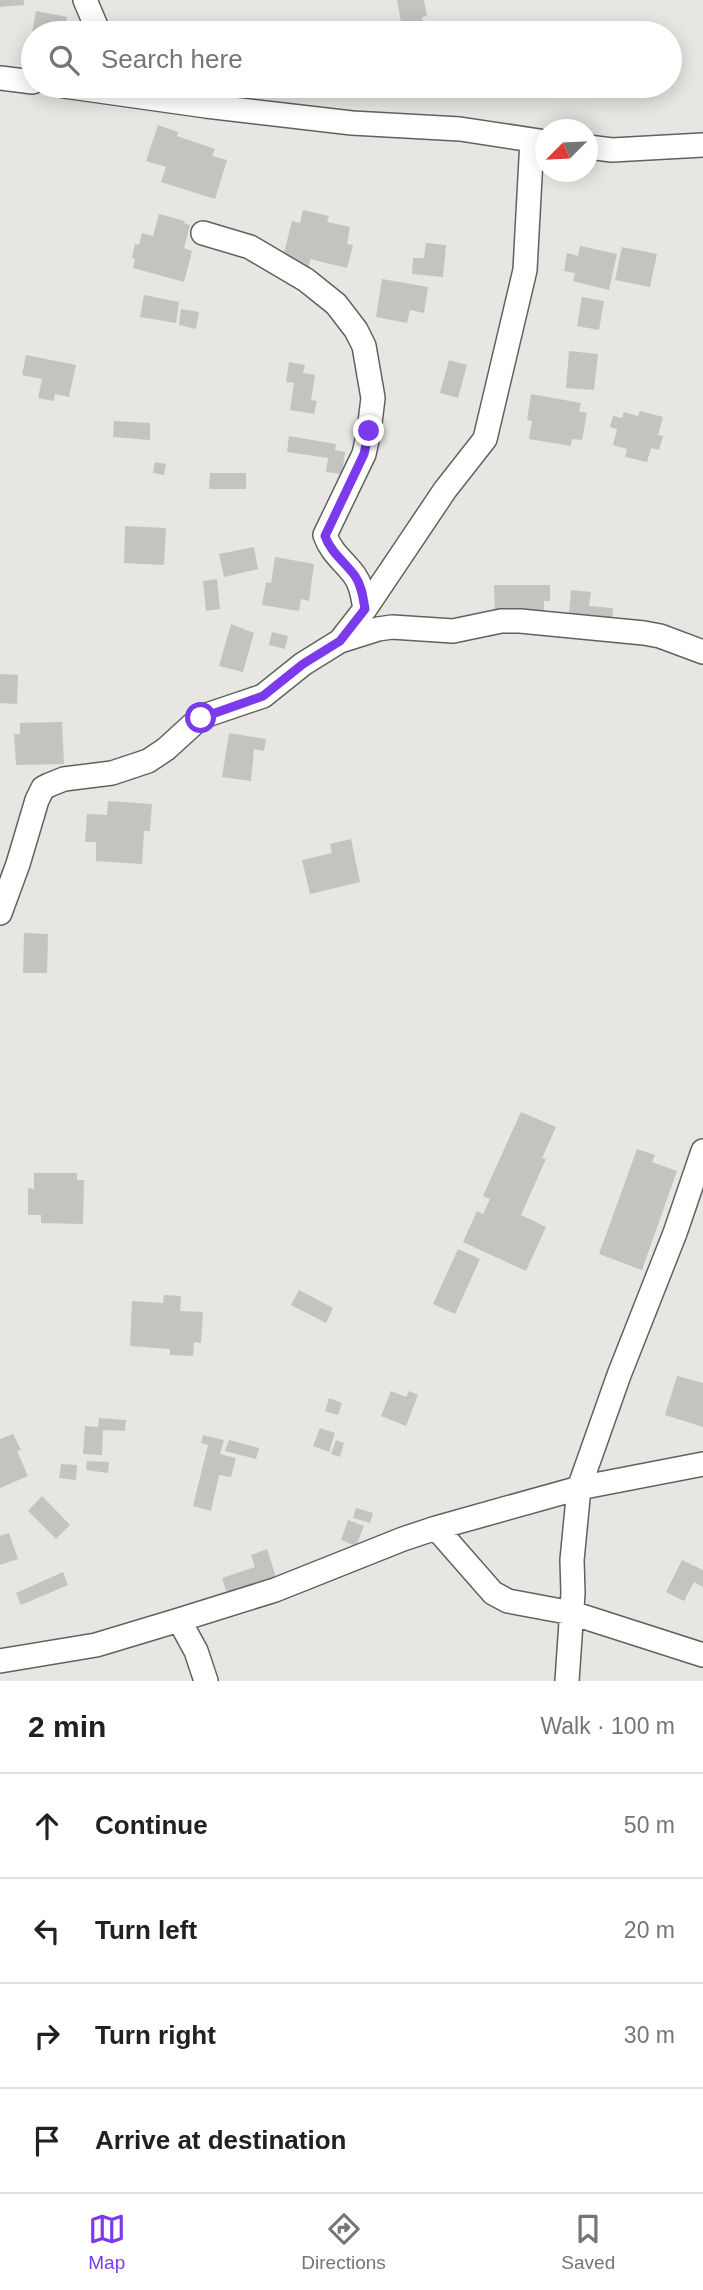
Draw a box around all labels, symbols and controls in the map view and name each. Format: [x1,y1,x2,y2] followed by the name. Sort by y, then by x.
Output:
[21,21,682,98] search box
[45,41,83,79] icon: search
[101,44,243,74] text: Search here
[535,119,598,182] north arrow
[353,415,384,446] route end
[185,702,216,733] route start
[28,1710,106,1743] text: 2 min
[540,1713,675,1739] text: Walk · 100 m
[28,1807,66,1845] icon: ahead
[95,1810,208,1840] text: Continue
[624,1812,675,1838] text: 50 m
[28,1912,66,1950] icon: left
[95,1915,197,1945] text: Turn left
[624,1917,675,1943] text: 20 m
[28,2017,66,2055] icon: right
[95,2020,216,2050] text: Turn right
[624,2022,675,2048] text: 30 m
[28,2122,66,2160] icon: arrive
[95,2125,346,2155] text: Arrive at destination
[88,2210,126,2274] tab: Map
[301,2210,386,2274] tab: Directions
[561,2210,615,2274] tab: Saved

